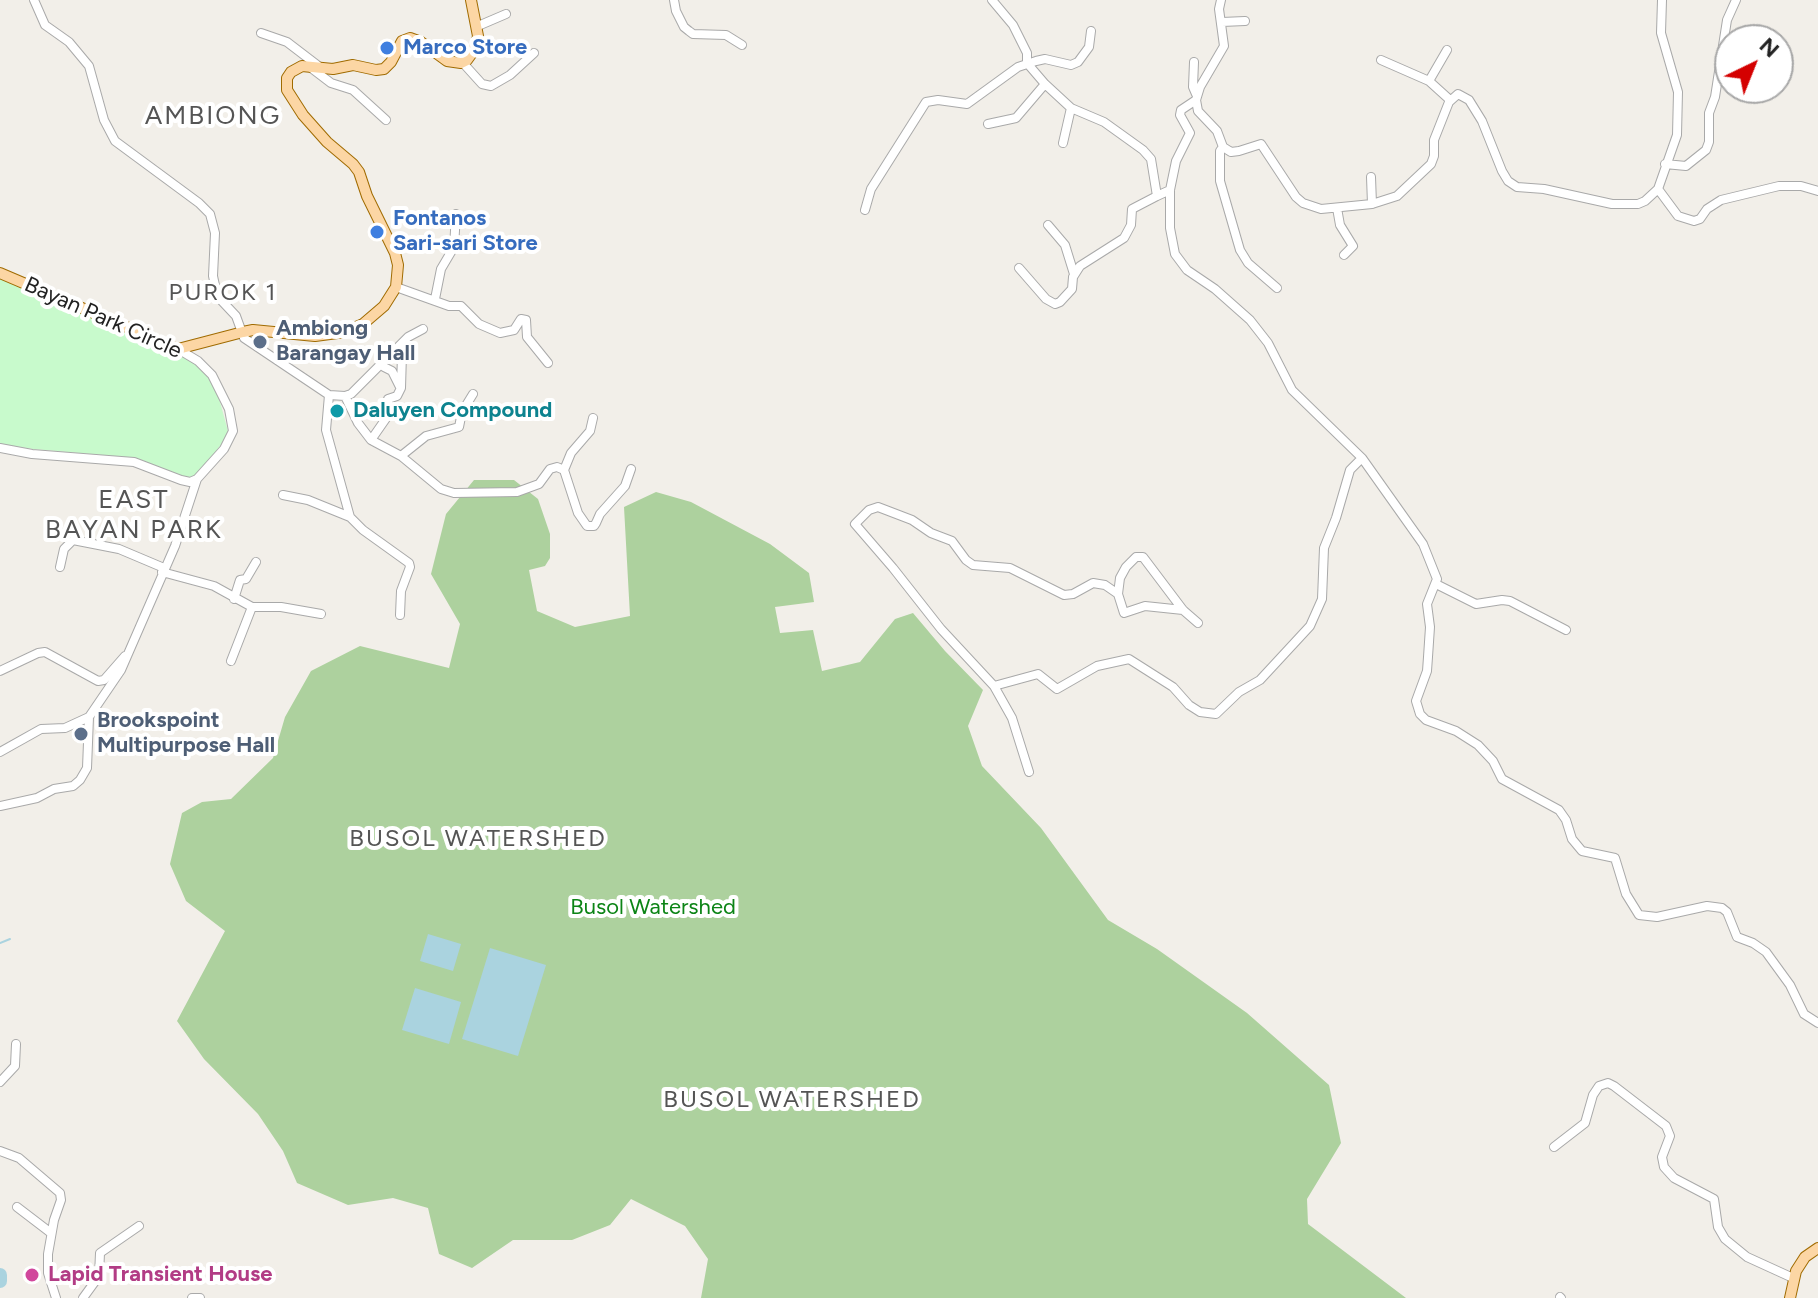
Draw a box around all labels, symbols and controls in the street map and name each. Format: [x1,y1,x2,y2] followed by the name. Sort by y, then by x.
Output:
[1714,24,1794,104] north arrow
[1754,32,1785,63] text: N
[403,35,527,61] place label: Marco Store
[378,39,396,57] marker: Marco Store
[145,100,281,132] district label: AMBIONG
[393,206,538,258] place label: Fontanos Sari-sari Store
[368,223,386,241] marker: Fontanos Sari-sari Store
[20,272,186,364] street label: Bayan Park Circle
[169,279,277,307] district label: PUROK 1
[276,316,415,368] place label: Ambiong Barangay Hall
[251,333,269,351] marker: Ambiong Barangay Hall
[353,398,552,424] place label: Daluyen Compound
[328,402,346,420] marker: Daluyen Compound
[45,484,223,546] district label: EAST BAYAN PARK
[97,708,275,760] place label: Brookspoint Multipurpose Hall
[72,725,90,743] marker: Brookspoint Multipurpose Hall
[349,825,607,853] district label: BUSOL WATERSHED
[570,895,736,921] park label: Busol Watershed
[663,1086,921,1114] district label: BUSOL WATERSHED
[48,1262,272,1288] place label: Lapid Transient House
[23,1266,41,1284] marker: Lapid Transient House

